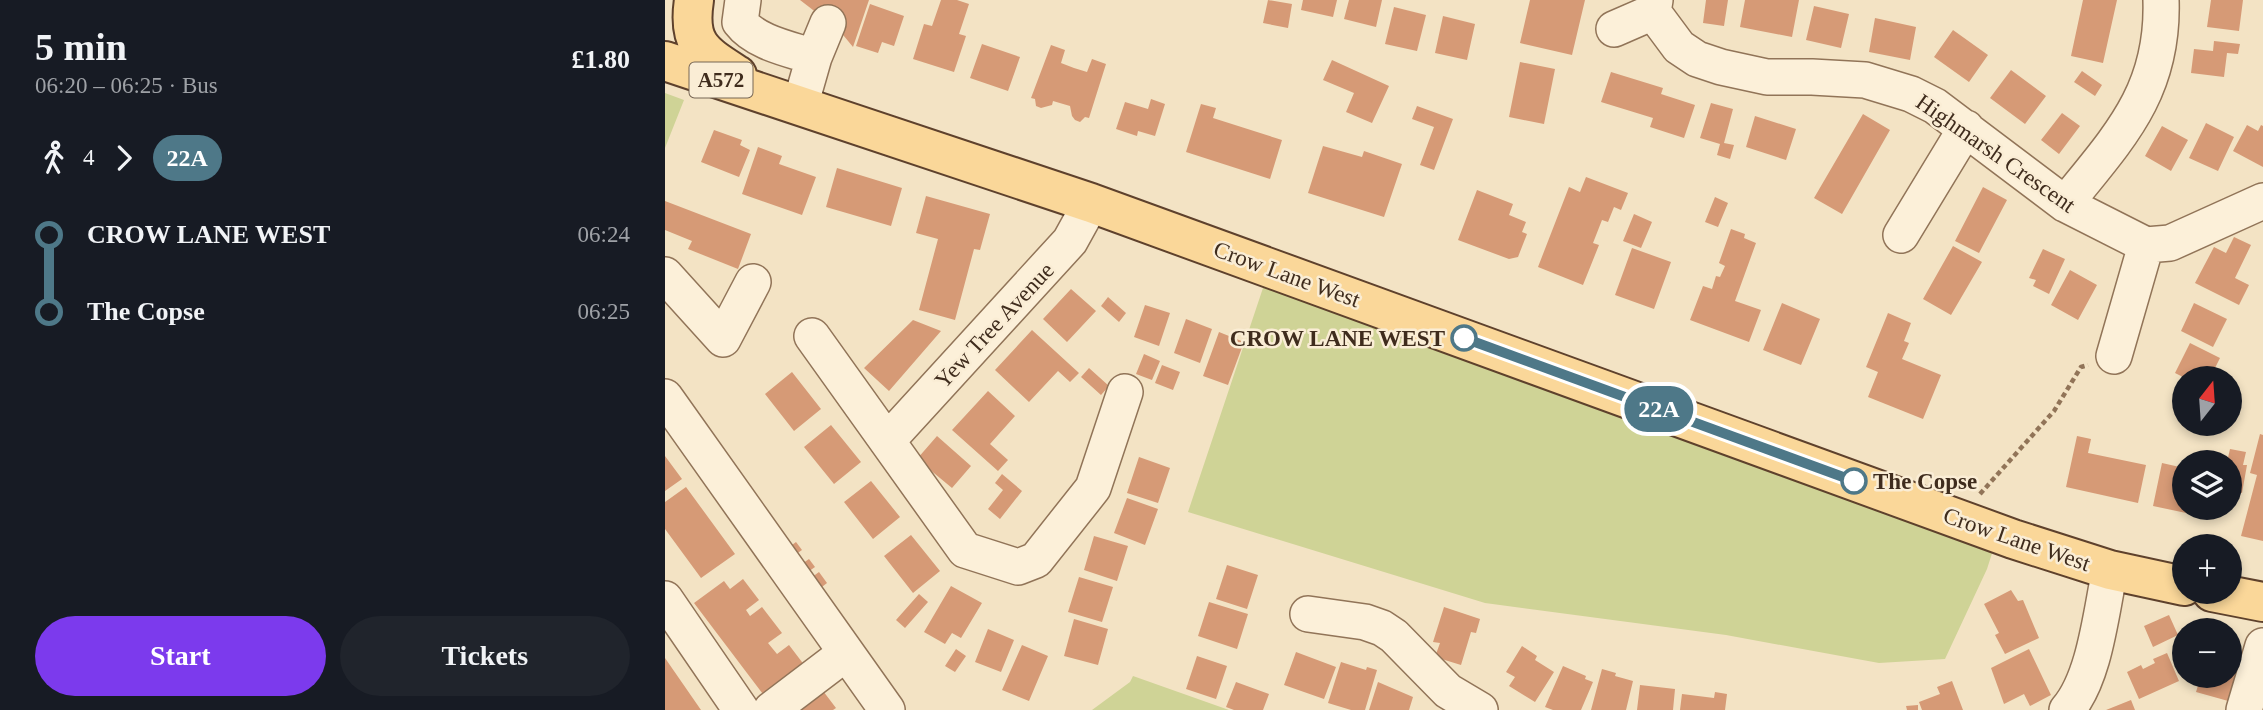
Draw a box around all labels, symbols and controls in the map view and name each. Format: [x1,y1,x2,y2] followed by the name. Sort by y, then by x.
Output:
[35,26,127,68] text: 5 min
[572,45,630,74] text: £1.80
[689,62,753,98] road number: A572
[35,73,218,98] text: 06:20 – 06:25 · Bus
[1911,89,2081,218] street label: Highmarsh Crescent
[35,139,73,177] icon: walk
[105,139,143,177] icon: forward
[83,145,95,170] text: 4
[167,145,208,171] text: 22A
[87,220,330,249] text: CROW LANE WEST
[578,222,630,247] text: 06:24
[1210,236,1364,313] street label: Crow Lane West
[930,258,1059,393] street label: Yew Tree Avenue
[87,297,205,326] text: The Copse
[578,299,630,324] text: 06:25
[1451,325,1477,351] marker: CROW LANE WEST
[1230,326,1445,351] place label: CROW LANE WEST
[2172,366,2242,436] north arrow
[2172,366,2242,688] map controls
[1619,386,1699,432] line badge: 22A
[1638,396,1680,422] text: 22A
[2172,450,2242,520] button: layers
[1841,468,1867,494] marker: The Copse
[1873,469,1977,494] place label: The Copse
[1940,503,2094,576] street label: Crow Lane West
[2172,534,2242,604] button: +
[35,616,326,696] button: Start
[340,616,630,696] button: Tickets
[2172,618,2242,688] button: −

